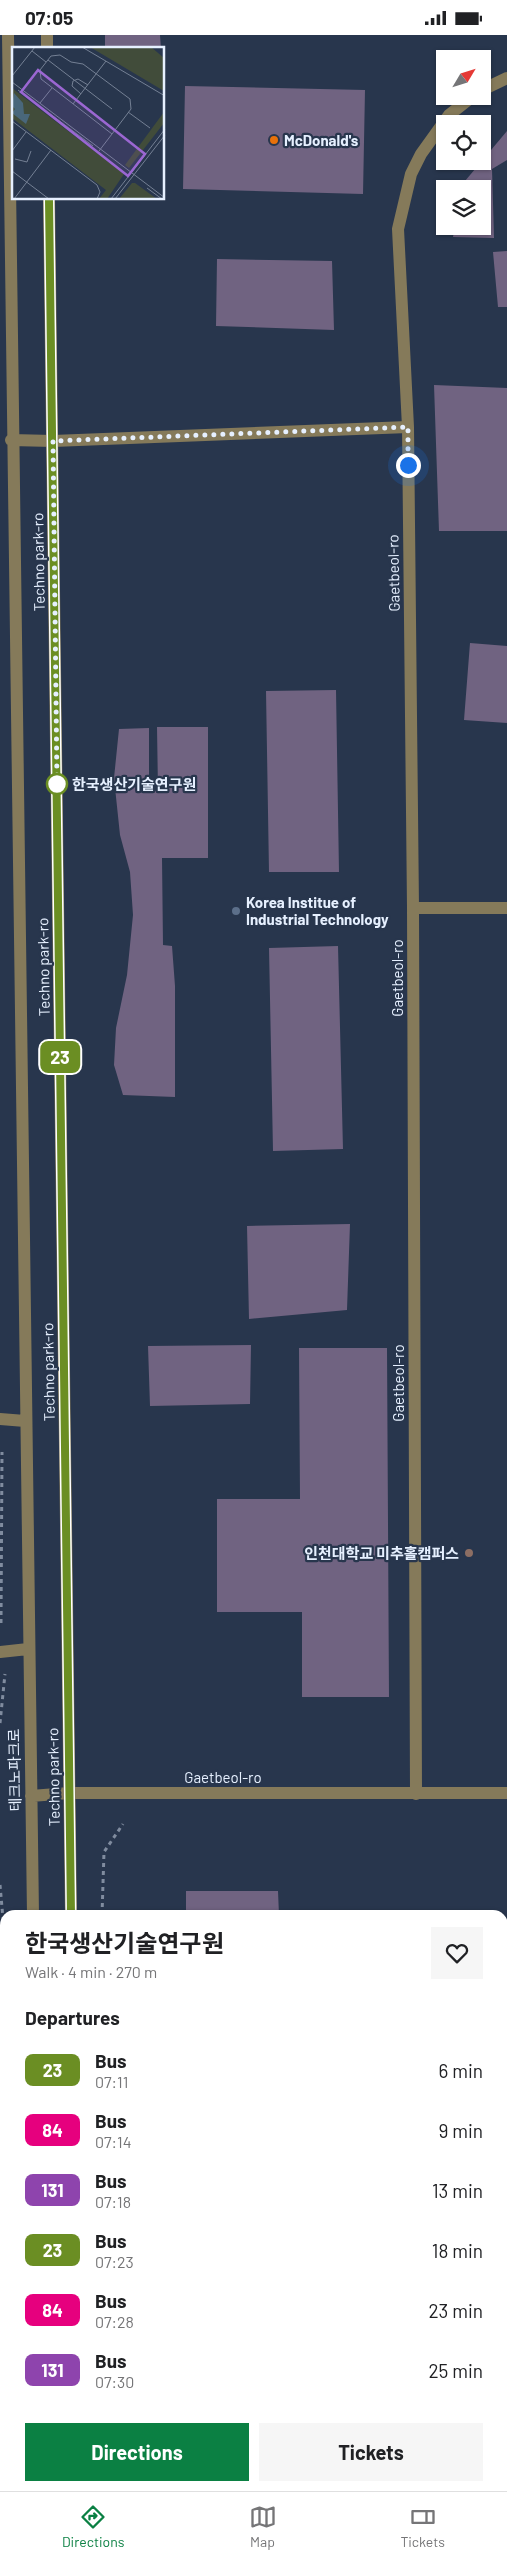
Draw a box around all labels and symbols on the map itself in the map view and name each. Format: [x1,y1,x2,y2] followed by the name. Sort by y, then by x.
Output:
[12,47,165,200] inset map
[436,50,491,105] north arrow
[284,131,359,149] place label: McDonald's
[268,134,280,146] marker: McDonald's
[396,453,421,478] your location
[28,513,48,611] street label: Techno park-ro
[383,534,403,612] street label: Gaetbeol-ro
[46,773,68,795] marker: 한국생산기술연구원
[72,775,196,793] place label: 한국생산기술연구원
[246,893,389,928] place label: Korea Institue of Industrial Technology
[230,905,242,917] marker: Korea Institue of Industrial Technology
[33,918,53,1016] street label: Techno park-ro
[388,939,406,1017] street label: Gaetbeol-ro
[38,1041,82,1073] line badge: 23
[38,1323,58,1421] street label: Techno park-ro
[389,1344,407,1422] street label: Gaetbeol-ro
[304,1544,459,1562] place label: 인천대학교 미추홀캠퍼스
[463,1547,475,1559] marker: 인천대학교 미추홀캠퍼스
[4,1728,24,1812] street label: 테크노파크로
[43,1728,63,1826] street label: Techno park-ro
[184,1768,262,1786] street label: Gaetbeol-ro

